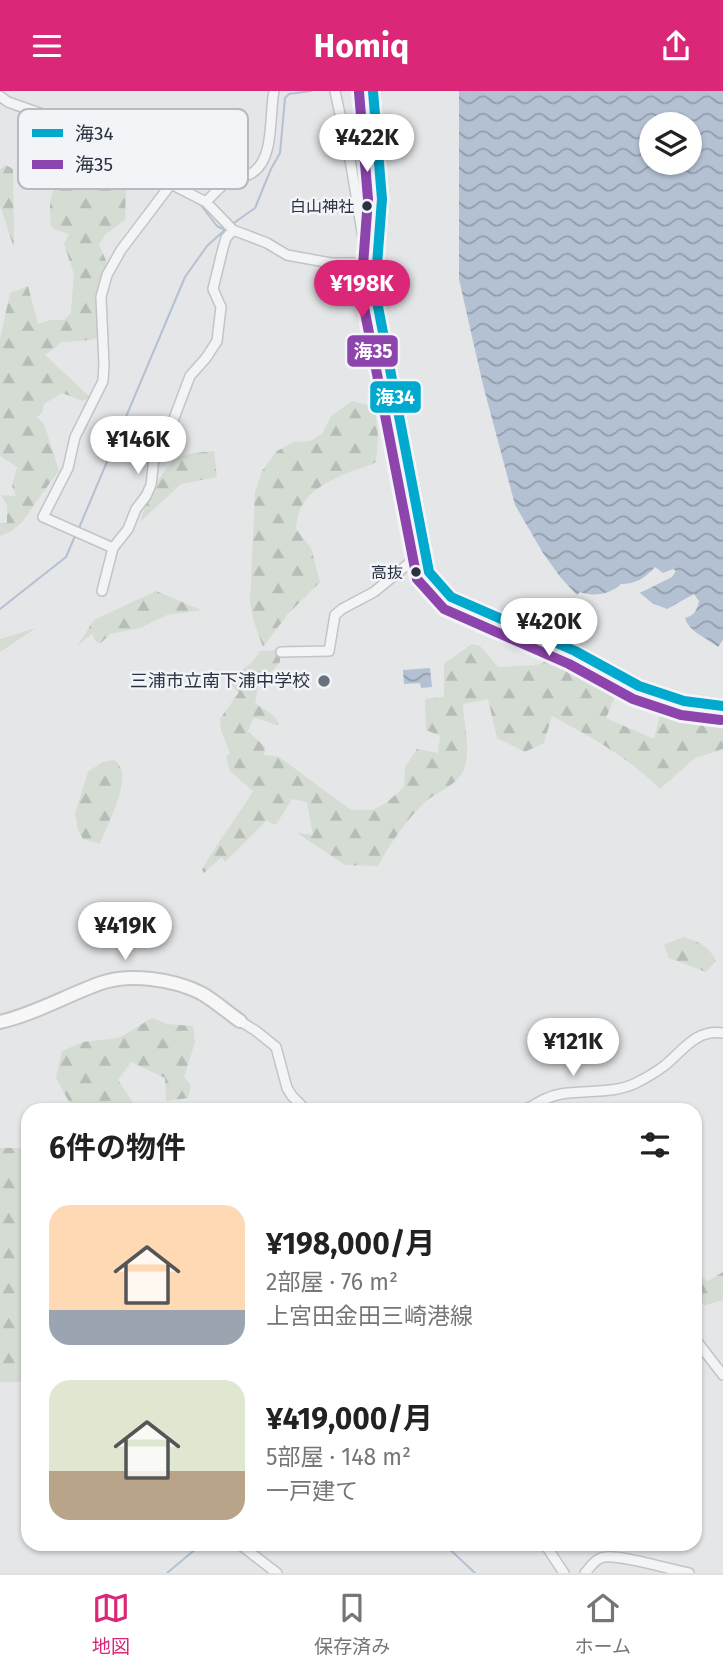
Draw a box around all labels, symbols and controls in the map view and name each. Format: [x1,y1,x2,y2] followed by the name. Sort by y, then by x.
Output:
[28,27,66,65] icon: menu
[314,27,409,65] text: Homiq
[657,27,695,65] icon: share
[18,109,248,189] legend
[639,112,702,175] map controls
[639,112,702,175] button: layers
[318,115,416,174] pin: ¥422K
[75,122,114,145] text: 海34
[335,123,399,151] text: ¥422K
[75,153,113,176] text: 海35
[290,197,354,216] place label: 白山神社
[360,199,374,213] marker: 白山神社
[313,261,411,320] pin: ¥198K
[330,269,394,297] text: ¥198K
[346,334,399,368] line badge: 海35
[353,340,393,363] text: 海35
[369,380,422,414] line badge: 海34
[375,386,415,409] text: 海34
[89,417,187,476] pin: ¥146K
[106,425,170,453] text: ¥146K
[371,563,403,582] place label: 高抜
[409,565,423,579] marker: 高抜
[500,599,598,658] pin: ¥420K
[516,607,582,635] text: ¥420K
[130,670,310,692] place label: 三浦市立南下浦中学校
[316,673,332,689] marker: 三浦市立南下浦中学校
[76,903,174,962] pin: ¥419K
[94,911,156,939] text: ¥419K
[524,1019,622,1078] pin: ¥121K
[543,1027,603,1055] text: ¥121K
[636,1126,674,1164] icon: filters
[49,1130,186,1166] text: 6件の物件
[266,1226,435,1262] text: ¥198,000/月
[105,1233,189,1317] icon: home
[266,1268,398,1296] text: 2部屋 · 76 m²
[266,1302,473,1330] text: 上宮田金田三崎港線
[266,1401,433,1437] text: ¥419,000/月
[105,1408,189,1492] icon: home
[266,1443,411,1471] text: 5部屋 · 148 m²
[266,1477,358,1505] text: 一戸建て
[92,1589,130,1658] tab: 地図
[314,1589,390,1658] tab: 保存済み
[574,1589,631,1658] tab: ホーム

